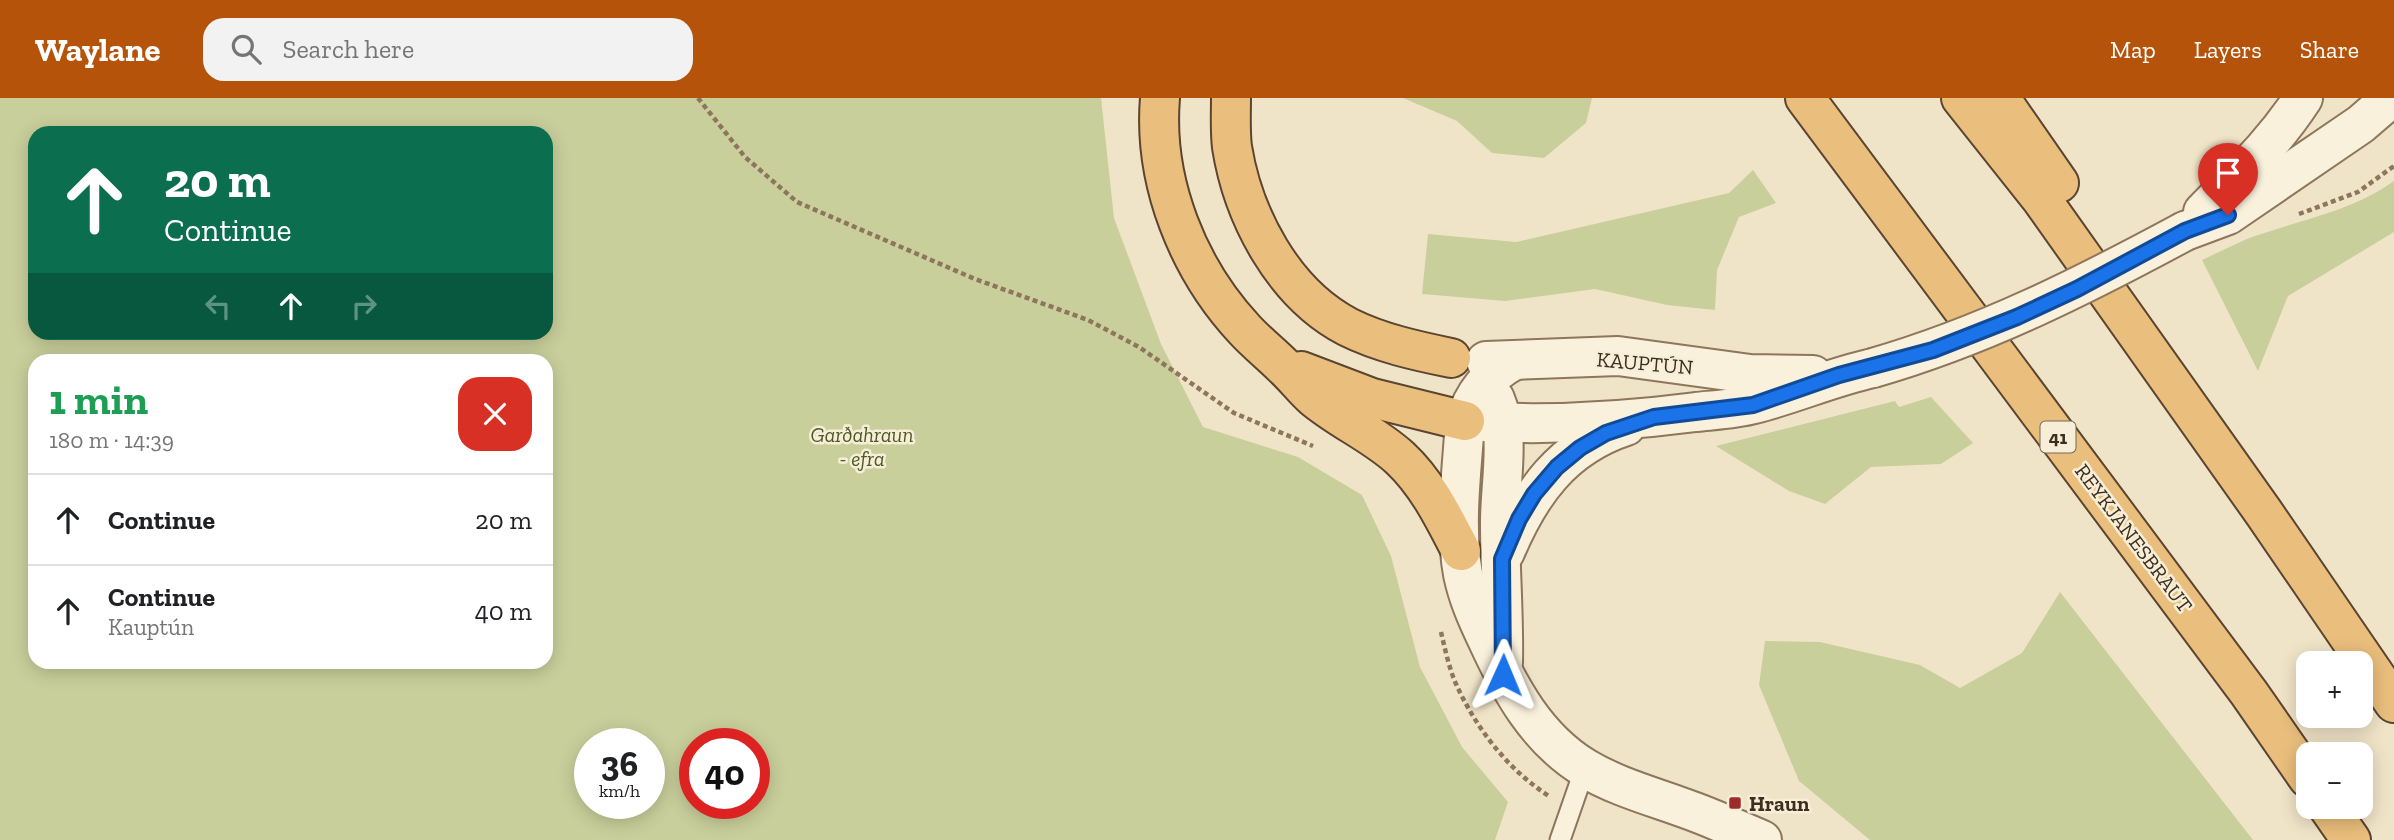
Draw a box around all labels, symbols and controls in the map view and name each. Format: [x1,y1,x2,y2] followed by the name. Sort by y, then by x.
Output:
[203,18,693,81] search box
[35,30,161,69] text: Waylane
[227,30,265,68] icon: search
[283,33,414,65] text: Search here
[2110,35,2156,64] text: Map
[2194,35,2262,64] text: Layers
[2300,35,2359,64] text: Share
[2198,143,2258,215] pin
[164,151,271,210] text: 20 m
[49,154,140,245] icon: ahead
[2209,154,2247,192] icon: arrive
[164,211,292,249] text: Continue
[199,287,237,325] icon: left
[272,287,310,325] icon: ahead
[345,287,383,325] icon: right
[1596,346,1694,380] street label: KAUPTÚN
[49,374,148,425] text: 1 min
[458,377,532,451] button: close
[810,422,914,471] park label: Garðahraun - efra
[2040,422,2076,452] road number: 41
[49,426,174,454] text: 180 m · 14:39
[2070,459,2198,617] street label: REYKJANESBRAUT
[49,501,87,539] icon: ahead
[108,504,215,536] text: Continue
[475,504,532,536] text: 20 m
[108,581,215,613] text: Continue
[49,592,87,630] icon: ahead
[475,595,532,627] text: 40 m
[108,613,194,641] text: Kauptún
[1466,638,1540,712] position arrow
[2296,651,2373,819] map controls
[2296,651,2373,728] button: +
[679,728,770,819] speed limit sign: 40
[2296,742,2373,819] button: −
[601,743,638,785] text: 36
[599,780,640,802] text: km/h
[1749,791,1810,816] place label: Hraun
[1727,795,1743,811] marker: Hraun

